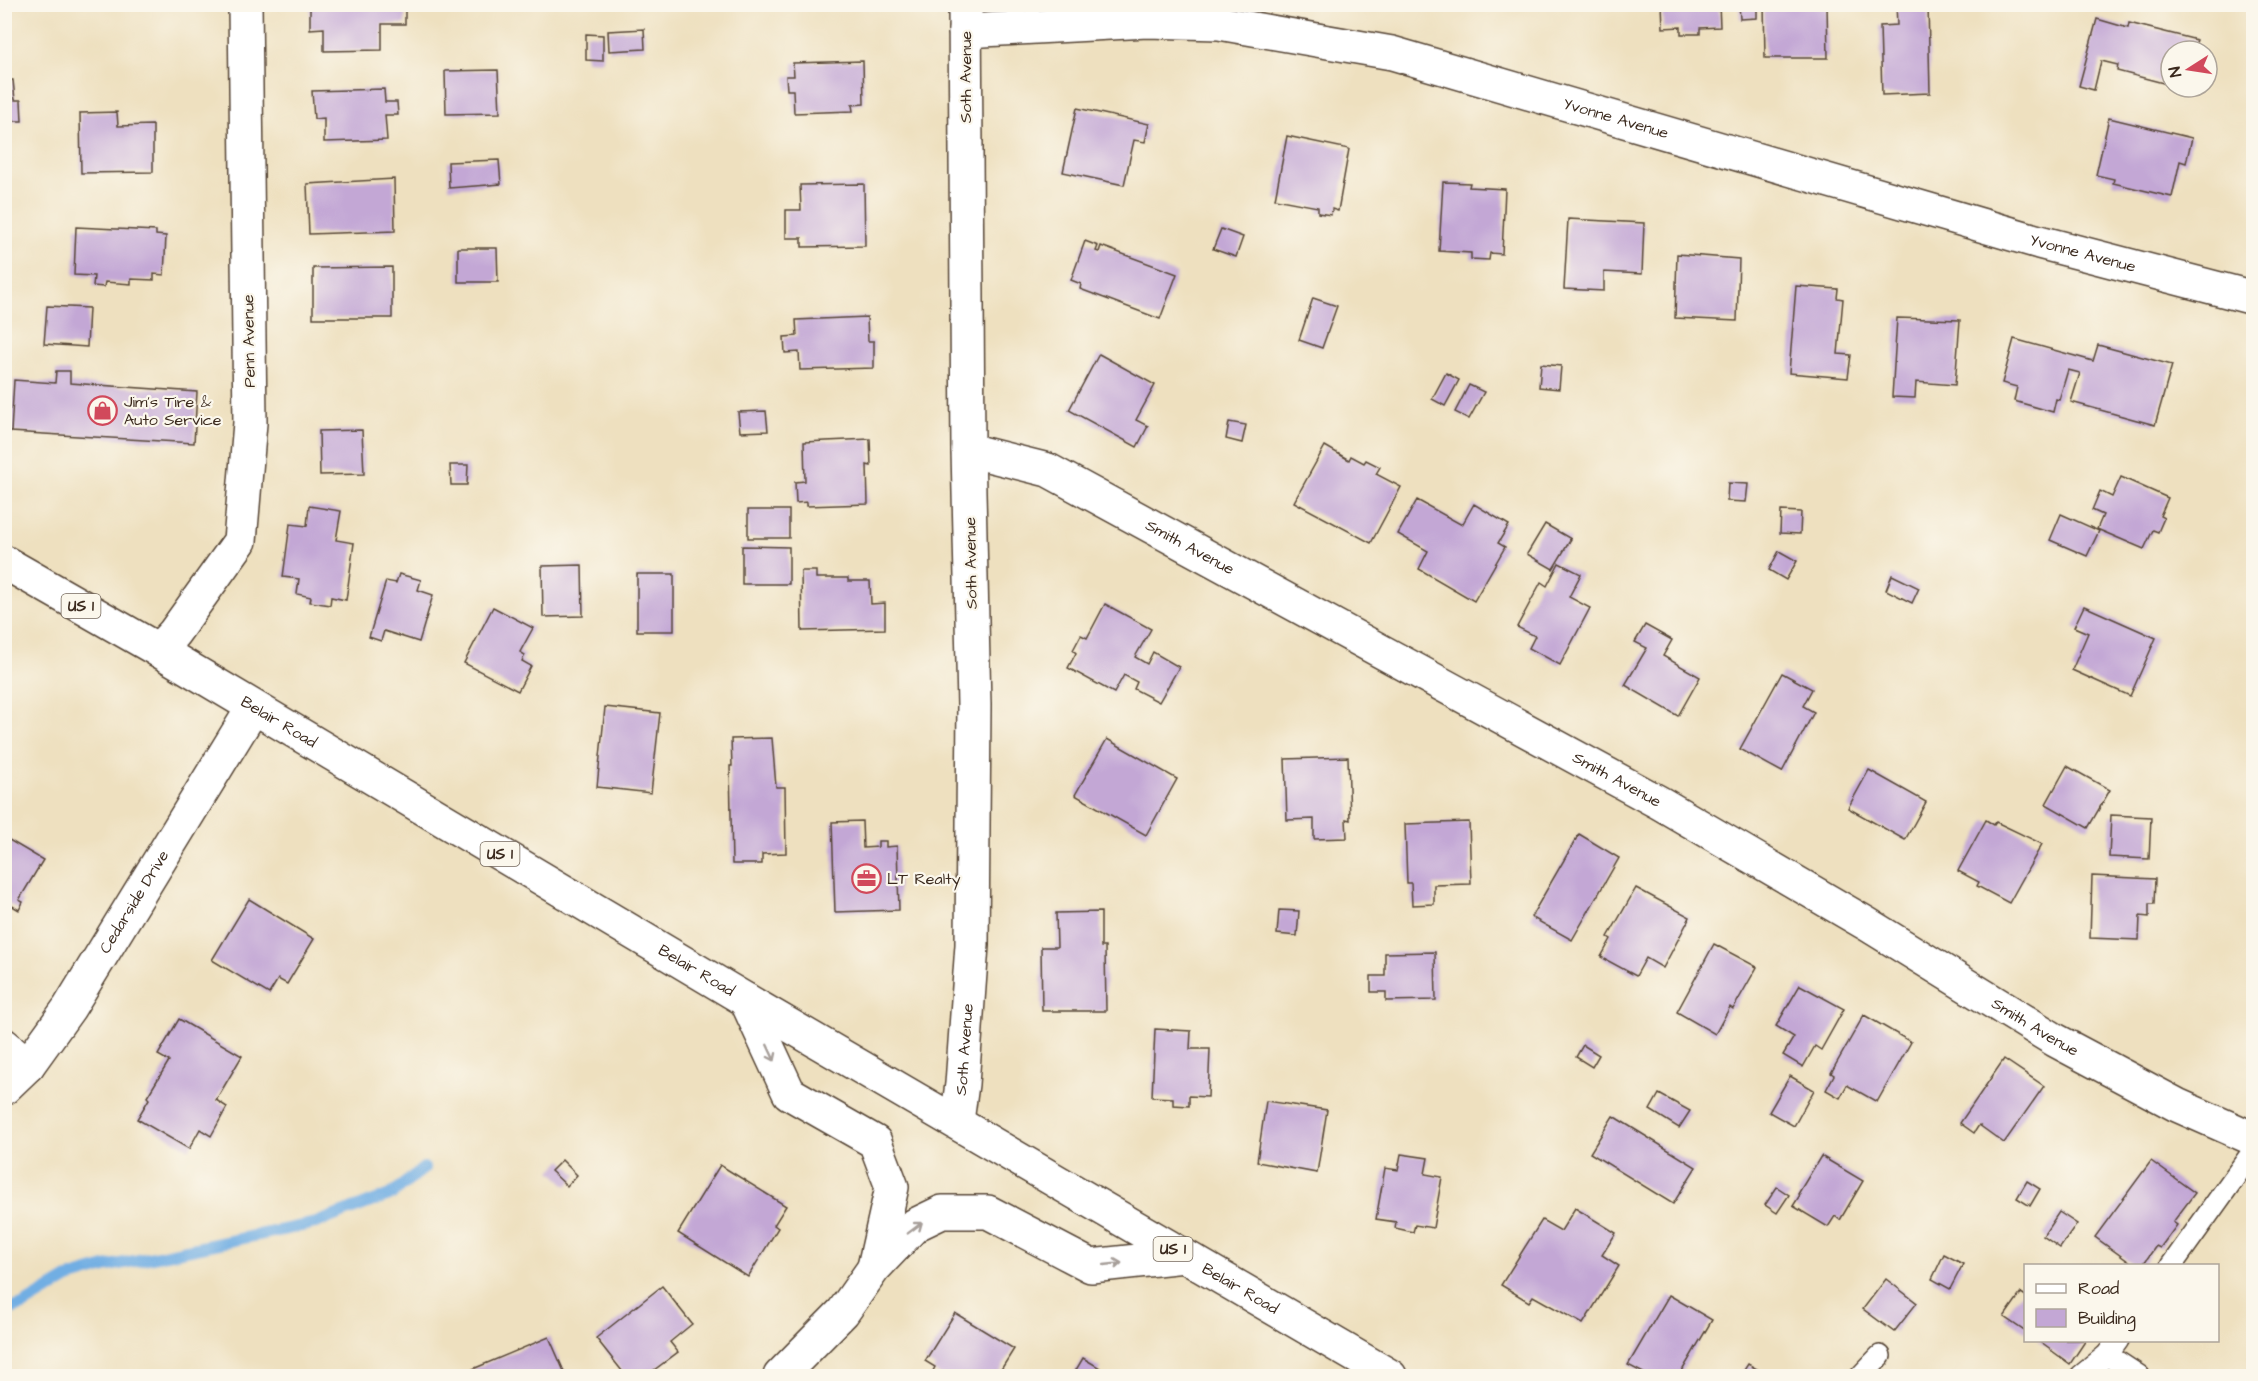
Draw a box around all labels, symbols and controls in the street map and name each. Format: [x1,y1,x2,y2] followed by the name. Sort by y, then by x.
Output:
[955,31,977,123] street label: Soth Avenue
[2159,39,2219,99] north arrow
[2164,65,2187,79] text: N
[1560,93,1671,144] street label: Yvonne Avenue
[2027,229,2138,278] street label: Yvonne Avenue
[237,294,261,388] street label: Penn Avenue
[124,391,222,431] place label: Jim's Tire & Auto Service
[87,395,119,427] shop icon: Jim's Tire & Auto Service
[1142,514,1238,580] street label: Smith Avenue
[959,516,983,609] street label: Soth Avenue
[62,594,100,618] road number: US 1
[237,691,321,753] street label: Belair Road
[1569,746,1665,813] street label: Smith Avenue
[480,842,520,866] road number: US 1
[94,846,174,958] street label: Cedarside Drive
[850,863,882,895] office icon: LT Realty
[887,868,961,891] place label: LT Realty
[654,939,739,1002] street label: Belair Road
[1987,992,2083,1062] street label: Smith Avenue
[950,1002,979,1097] street label: Soth Avenue
[765,1044,777,1062] one-way arrow
[907,1221,923,1234] one-way arrow
[1154,1237,1192,1261] road number: US 1
[1103,1258,1123,1269] one-way arrow
[1198,1258,1283,1320] street label: Belair Road
[2024,1264,2219,1342] legend
[2078,1276,2119,1301] text: Road
[2078,1306,2136,1332] text: Building

